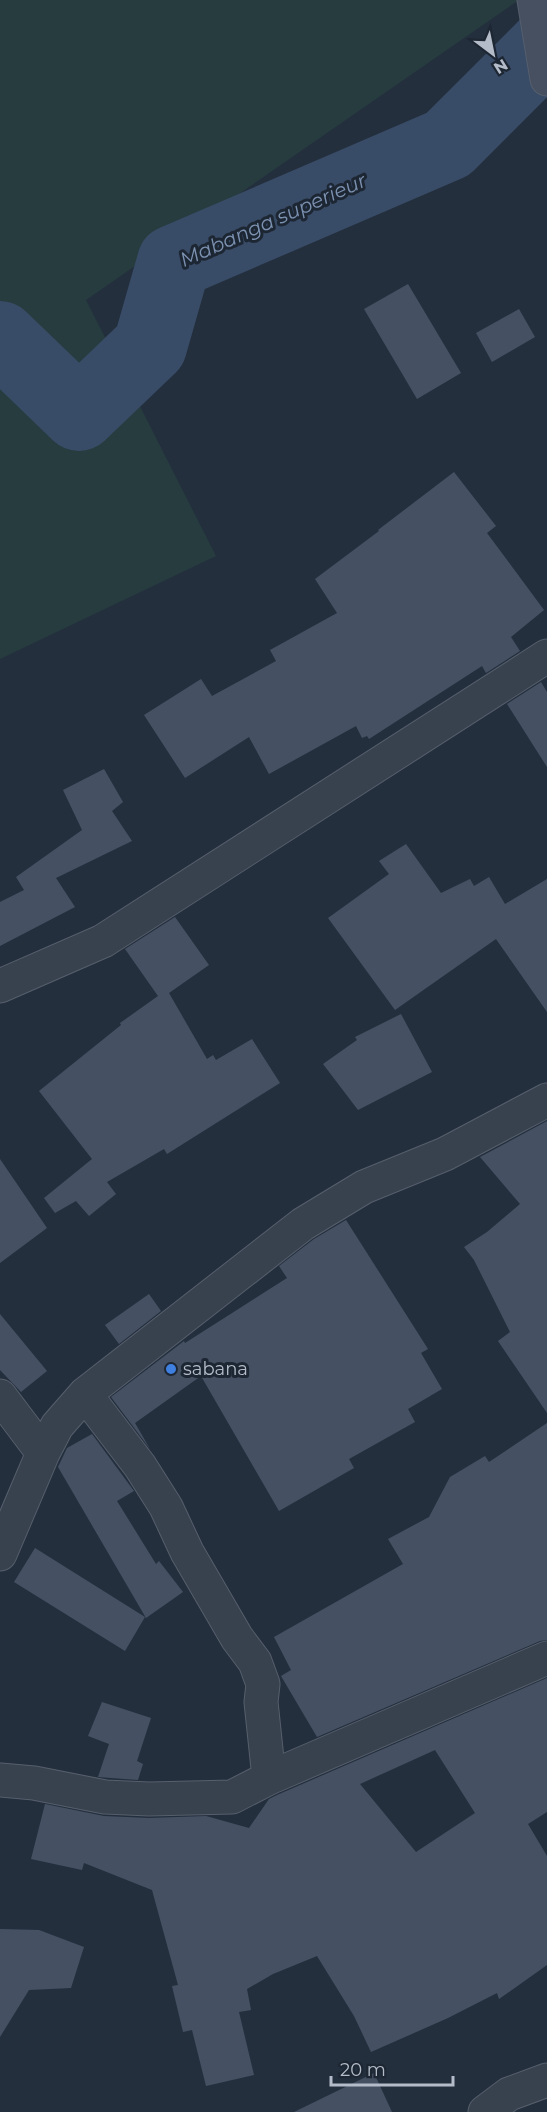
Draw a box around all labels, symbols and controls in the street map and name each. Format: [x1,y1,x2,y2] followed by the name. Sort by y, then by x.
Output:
[463,24,523,84] north arrow
[490,55,511,78] text: N
[176,168,371,272] water label: Mabanga superieur
[183,1358,248,1380] place label: sabana
[164,1362,178,1376] marker: sabana
[331,2049,452,2087] scale bar
[340,2059,386,2081] text: 20 m

